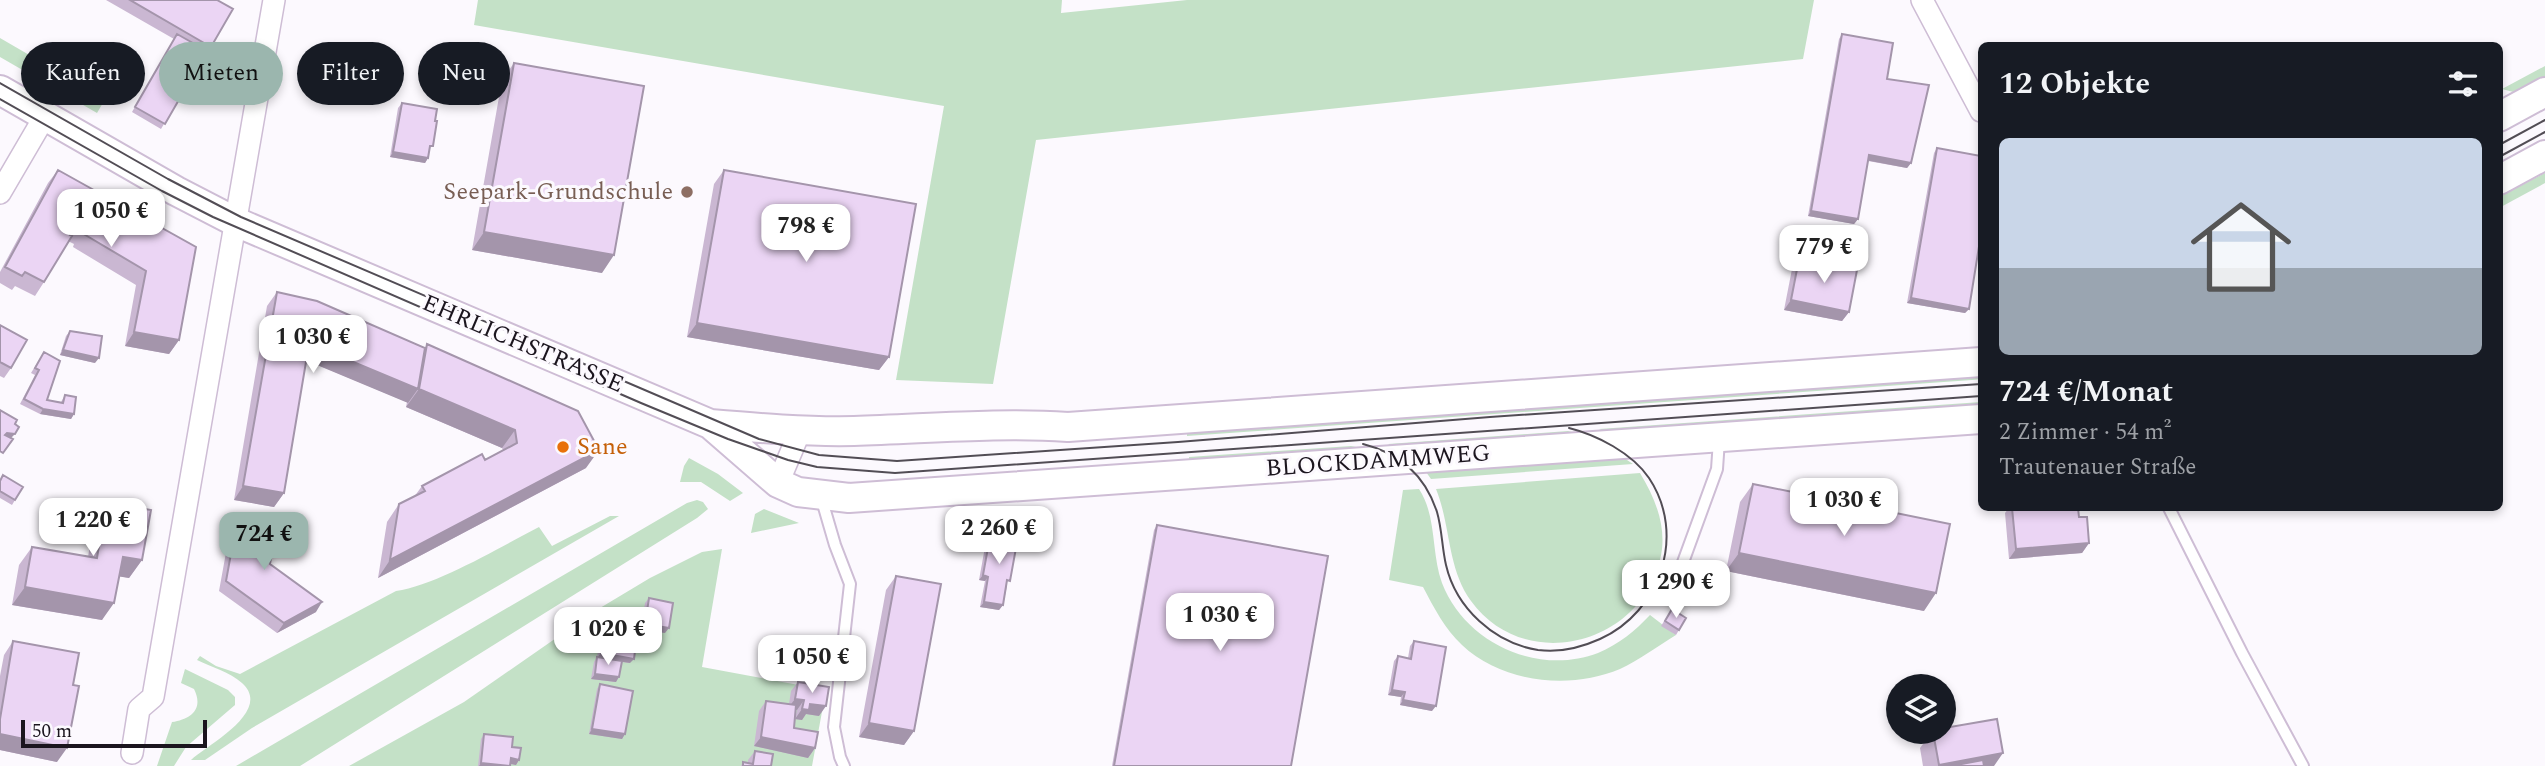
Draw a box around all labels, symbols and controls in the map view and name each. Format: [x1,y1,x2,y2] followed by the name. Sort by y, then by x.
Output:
[21,42,145,105] chip: Kaufen
[159,42,283,105] chip: Mieten
[297,42,404,105] chip: Filter
[418,42,510,105] chip: Neu
[1999,61,2150,107] text: 12 Objekte
[2444,65,2482,103] icon: filters
[443,174,673,210] place label: Seepark-Grundschule
[679,184,695,200] marker: Seepark-Grundschule
[2178,184,2304,310] icon: home
[46,190,176,249] pin: 1 050 €
[73,194,149,229] text: 1 050 €
[757,204,855,264] pin: 798 €
[777,209,835,244] text: 798 €
[1775,226,1873,285] pin: 779 €
[1795,230,1853,265] text: 779 €
[417,285,629,403] street label: EHRLICHSTRASSE
[248,316,378,375] pin: 1 030 €
[275,320,351,355] text: 1 030 €
[1999,369,2173,415] text: 724 €/Monat
[1999,415,2171,450] text: 2 Zimmer · 54 m²
[577,429,628,465] place label: Sane
[1265,435,1491,487] street label: BLOCKDAMMWEG
[555,439,571,455] marker: Sane
[1999,450,2196,485] text: Trautenauer Straße
[1779,478,1909,538] pin: 1 030 €
[1806,483,1882,518] text: 1 030 €
[28,498,158,558] pin: 1 220 €
[55,503,131,538] text: 1 220 €
[934,506,1064,566] pin: 2 260 €
[961,511,1037,546] text: 2 260 €
[215,512,313,572] pin: 724 €
[235,517,293,552] text: 724 €
[1611,560,1741,620] pin: 1 290 €
[1638,565,1714,600] text: 1 290 €
[1155,594,1285,653] pin: 1 030 €
[1182,598,1258,633] text: 1 030 €
[543,608,673,667] pin: 1 020 €
[570,612,646,647] text: 1 020 €
[747,636,877,695] pin: 1 050 €
[774,640,850,675] text: 1 050 €
[1886,674,1956,744] map controls
[1886,674,1956,744] button: layers
[21,717,206,749] scale bar
[32,717,72,746] text: 50 m

